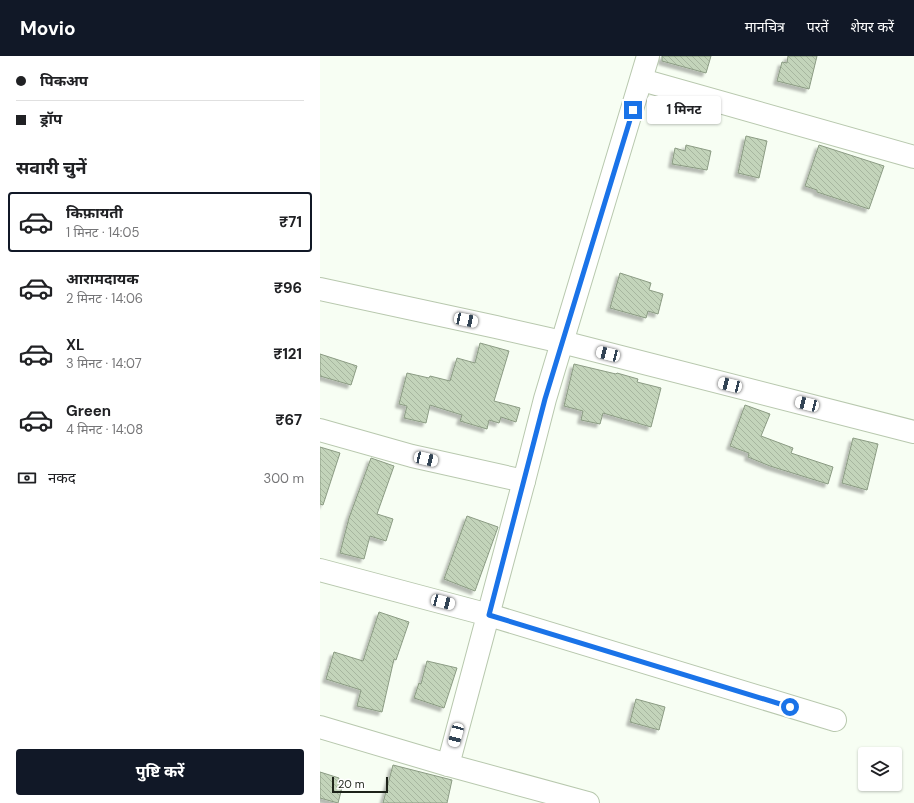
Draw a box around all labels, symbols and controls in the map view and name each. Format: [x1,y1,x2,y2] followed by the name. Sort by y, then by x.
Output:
[20,16,76,41] text: Movio
[745,18,785,36] text: मानचित्र
[807,18,828,36] text: परतें
[850,18,894,36] text: शेयर करें
[40,71,88,91] text: पिकअप
[647,96,721,124] callout: 1 मिनट
[624,101,642,119] route end
[666,101,702,118] text: 1 मिनट
[40,109,62,129] text: ड्रॉप
[16,156,86,180] text: सवारी चुनें
[66,203,123,223] text: किफ़ायती
[18,204,54,240] icon: car
[279,212,302,232] text: ₹71
[66,224,139,241] text: 1 मिनट · 14:05
[66,269,139,289] text: आरामदायक
[18,270,54,306] icon: car
[274,278,302,298] text: ₹96
[66,290,143,307] text: 2 मिनट · 14:06
[453,312,479,328] car
[66,335,84,355] text: XL
[18,336,54,372] icon: car
[273,344,302,364] text: ₹121
[595,345,621,363] car
[66,355,142,372] text: 3 मिनट · 14:07
[717,376,743,394] car
[794,395,820,413] car
[66,401,111,421] text: Green
[18,402,54,438] icon: car
[275,410,302,430] text: ₹67
[66,421,143,438] text: 4 मिनट · 14:08
[413,450,439,468] car
[16,467,38,489] icon: cash
[48,468,76,488] text: नकद
[263,470,304,487] text: 300 m
[430,593,456,611] car
[781,698,799,716] route start
[447,722,465,748] car
[858,747,902,791] map controls
[858,747,902,791] button: layers
[16,749,304,795] button: पुष्टि करें
[332,775,388,794] scale bar
[338,777,364,791] text: 20 m

